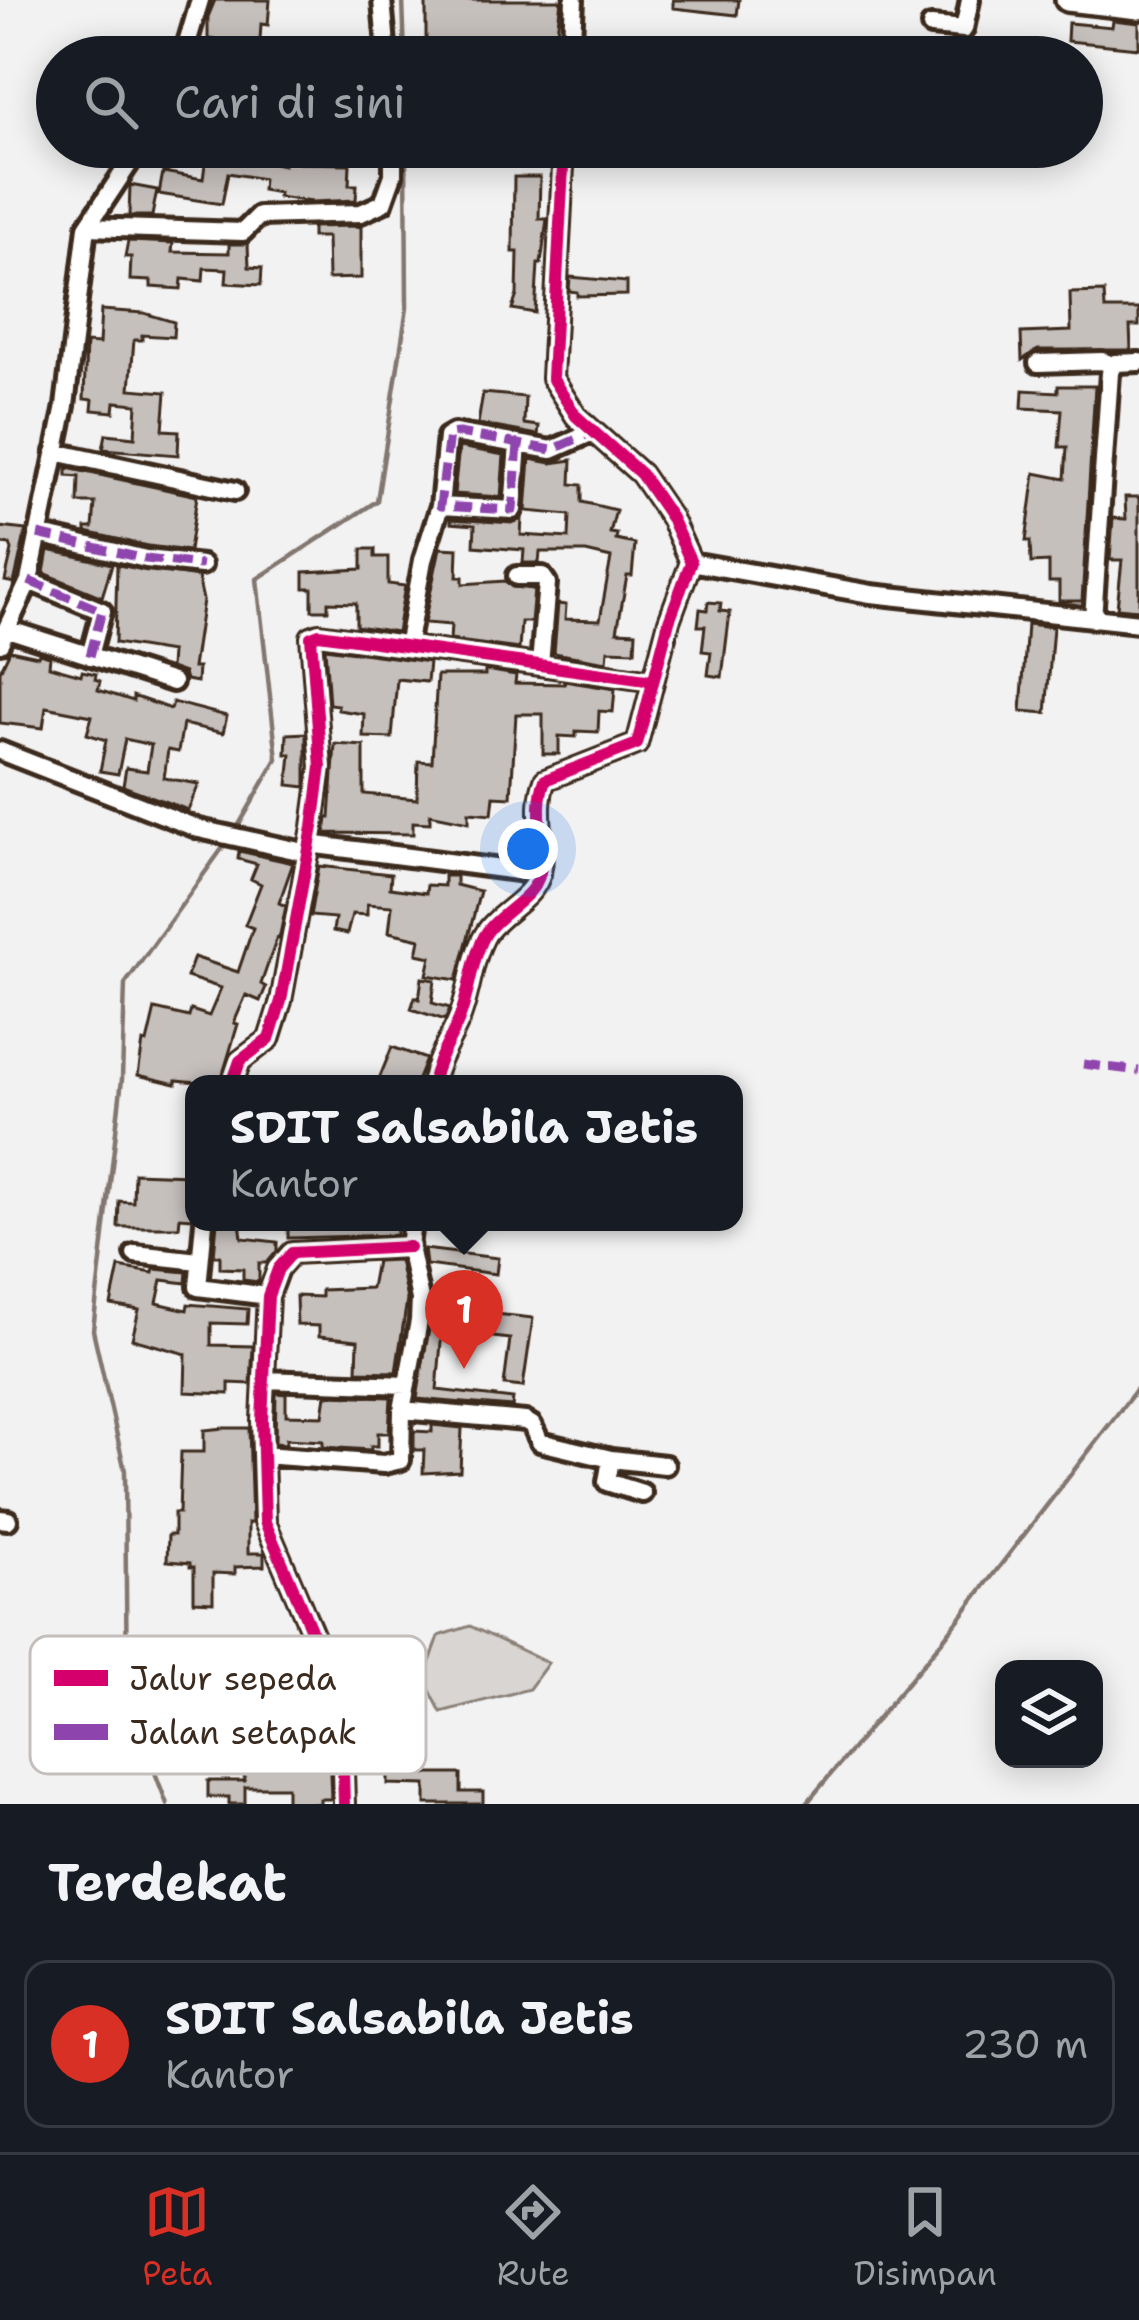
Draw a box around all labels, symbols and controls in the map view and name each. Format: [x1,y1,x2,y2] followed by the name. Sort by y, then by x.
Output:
[36,36,1103,168] search box
[78,69,144,135] icon: search
[174,72,406,132] text: Cari di sini
[498,819,558,879] your location
[185,1075,743,1231] popup
[230,1097,698,1157] text: SDIT Salsabila Jetis
[230,1157,359,1209] text: Kantor
[425,1270,503,1369] pin: 1
[30,1636,426,1774] legend
[129,1656,337,1701] text: Jalur sepeda
[995,1660,1103,1768] map controls
[995,1660,1103,1768] button: layers
[129,1710,357,1755] text: Jalan setapak
[48,1848,287,1916] text: Terdekat
[165,1988,634,2048] text: SDIT Salsabila Jetis
[81,2018,99,2070] text: 1
[962,2018,1088,2070] text: 230 m
[165,2048,294,2100] text: Kantor
[142,2179,212,2296] tab: Peta
[497,2179,570,2296] tab: Rute
[854,2179,997,2296] tab: Disimpan

